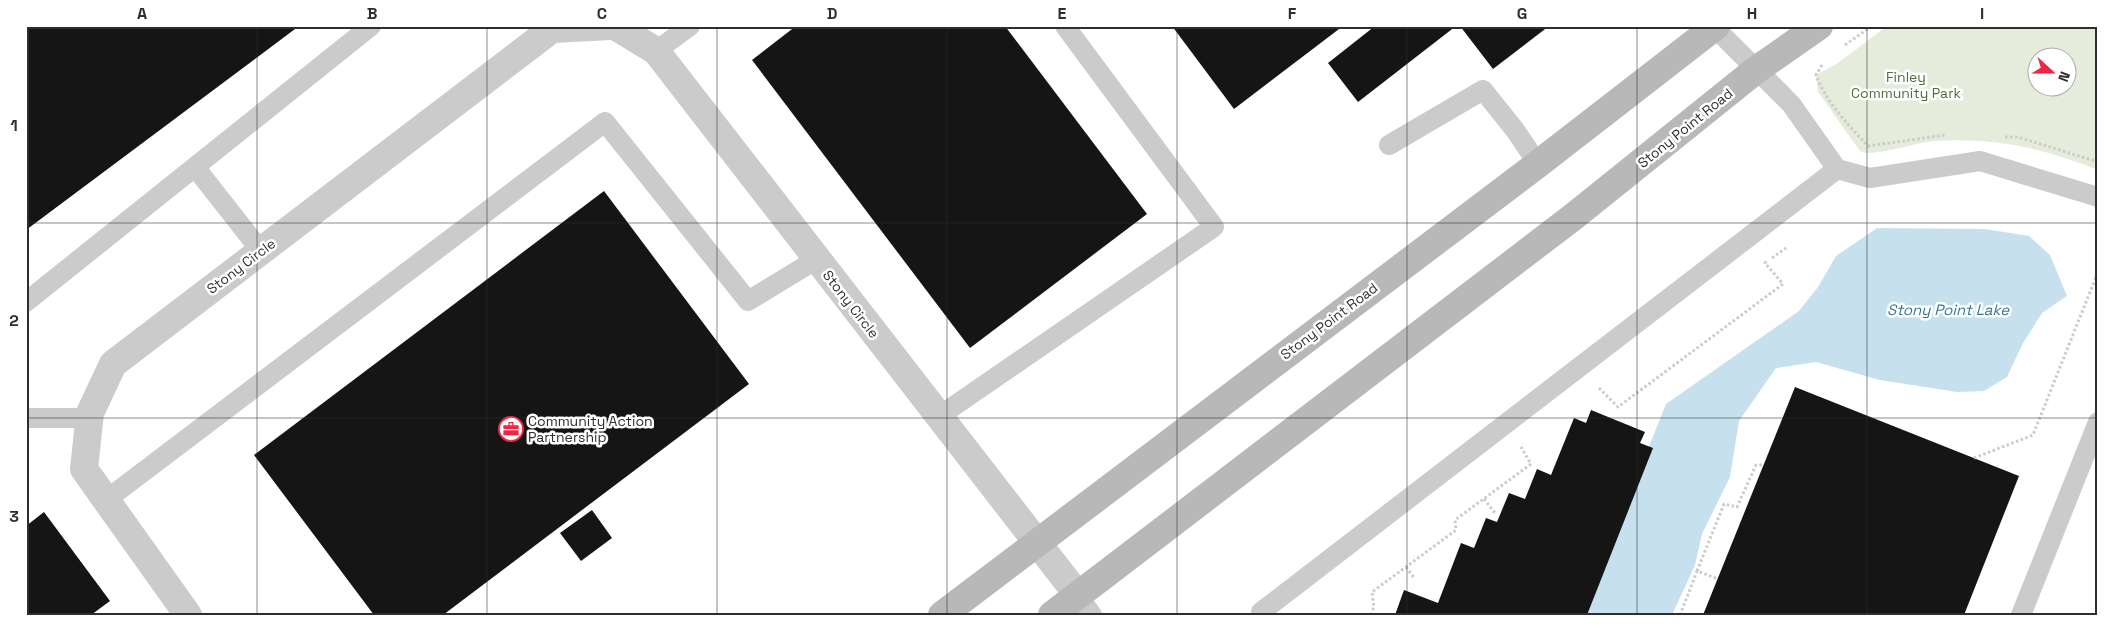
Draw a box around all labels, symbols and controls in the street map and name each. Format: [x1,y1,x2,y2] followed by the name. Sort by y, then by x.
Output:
[137,3,147,24] text: A
[367,3,377,24] text: B
[597,3,607,24] text: C
[827,3,837,24] text: D
[1058,3,1067,24] text: E
[1288,3,1297,24] text: F
[1517,3,1527,24] text: G
[1747,3,1757,24] text: H
[1980,3,1984,24] text: I
[2026,48,2076,98] north arrow
[1851,68,1961,102] park label: Finley Community Park
[2054,69,2074,84] text: N
[1634,84,1736,172] street label: Stony Point Road
[10,115,18,136] text: 1
[203,234,279,298] street label: Stony Circle
[819,266,883,342] street label: Stony Circle
[1277,279,1381,363] street label: Stony Point Road
[1887,300,2010,319] water label: Stony Point Lake
[9,310,19,331] text: 2
[528,412,653,446] place label: Community Action Partnership
[498,416,524,442] office icon: Community Action Partnership
[9,506,19,527] text: 3

